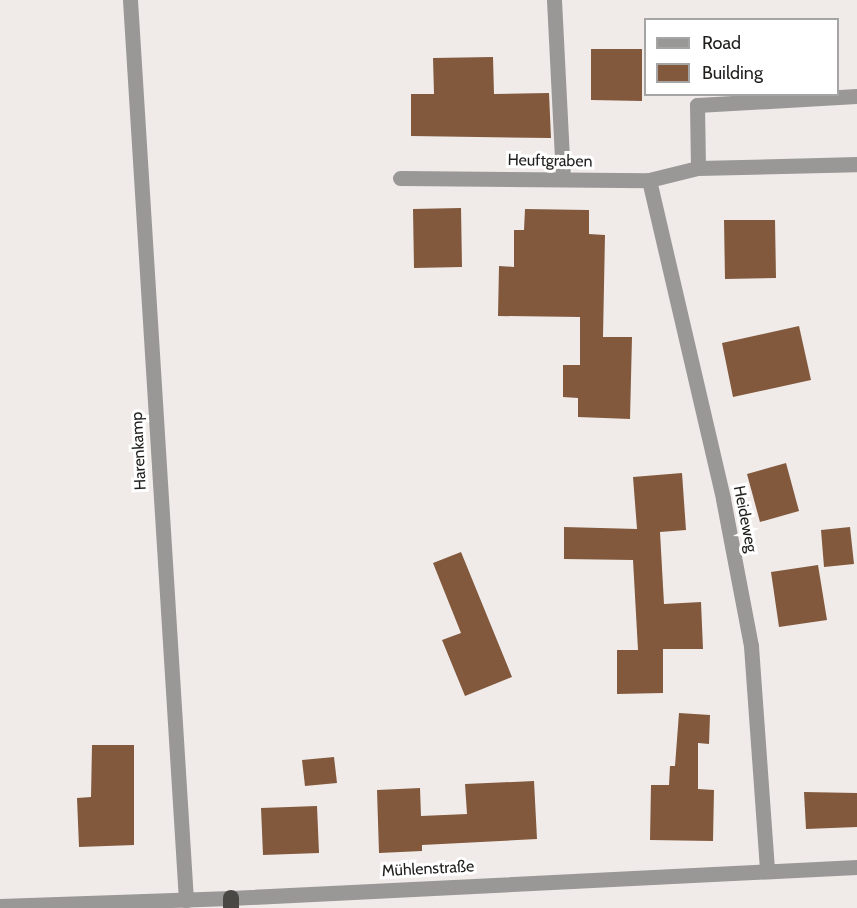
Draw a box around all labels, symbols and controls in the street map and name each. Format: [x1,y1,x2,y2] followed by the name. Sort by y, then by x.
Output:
[644,18,839,96] legend
[702,32,741,54] text: Road
[702,62,763,84] text: Building
[507,151,593,171] street label: Heuftgraben
[127,411,151,491] street label: Harenkamp
[729,484,761,554] street label: Heideweg
[381,857,475,881] street label: Mühlenstraße

